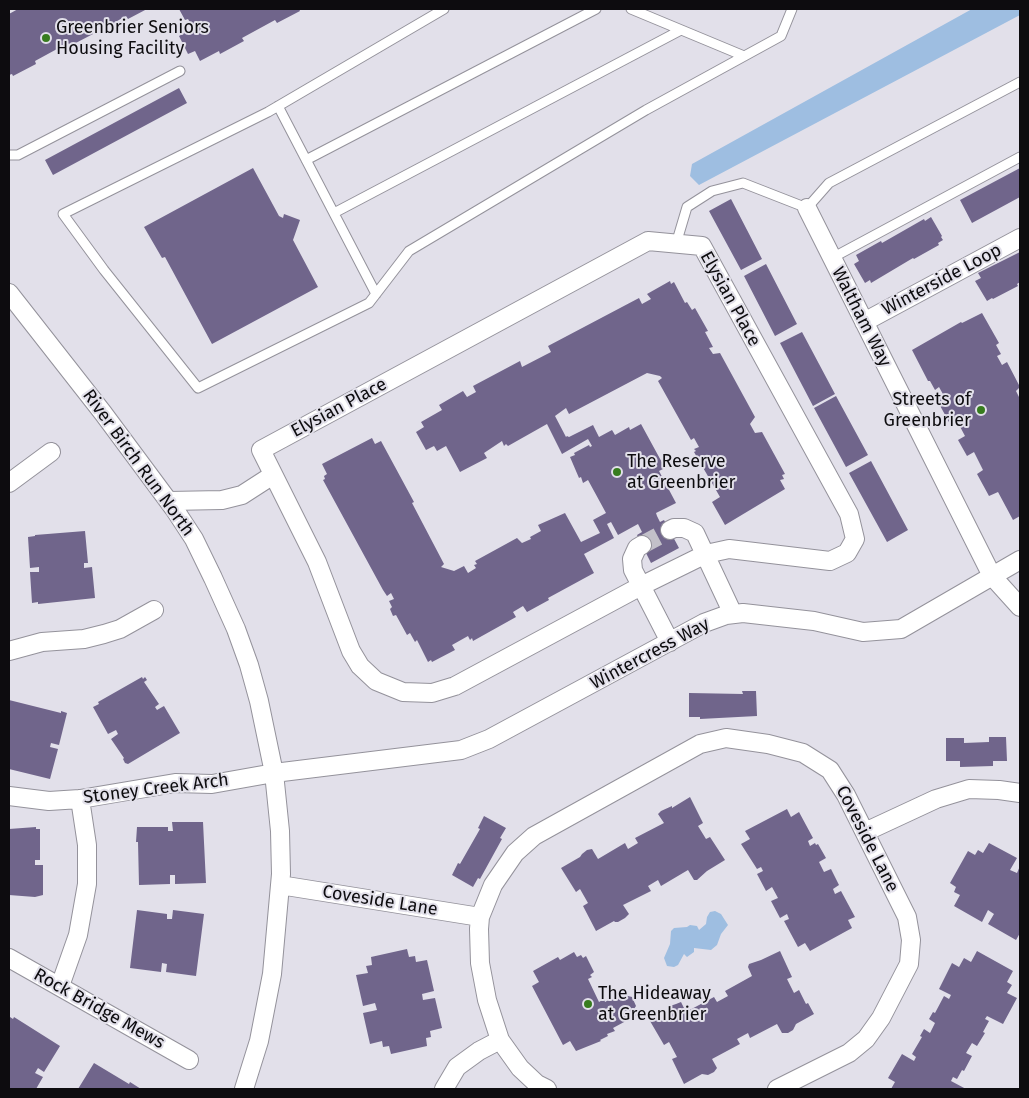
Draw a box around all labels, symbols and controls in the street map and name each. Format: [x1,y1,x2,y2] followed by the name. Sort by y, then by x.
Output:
[56,17,209,59] place label: Greenbrier Seniors Housing Facility
[40,32,52,44] marker: Greenbrier Seniors Housing Facility
[879,239,1005,321] street label: Winterside Loop
[695,248,765,350] street label: Elysian Place
[827,264,895,370] street label: Waltham Way
[287,374,391,442] street label: Elysian Place
[78,385,198,541] street label: River Birch Run North
[884,389,971,432] place label: Streets of Greenbrier
[975,404,987,416] marker: Streets of Greenbrier
[627,451,735,494] place label: The Reserve at Greenbrier
[611,466,623,478] marker: The Reserve at Greenbrier
[587,614,713,694] street label: Wintercress Way
[82,769,230,809] street label: Stoney Creek Arch
[831,782,903,896] street label: Coveside Lane
[321,881,439,921] street label: Coveside Lane
[30,964,168,1054] street label: Rock Bridge Mews
[598,983,711,1026] place label: The Hideaway at Greenbrier
[582,998,594,1010] marker: The Hideaway at Greenbrier

